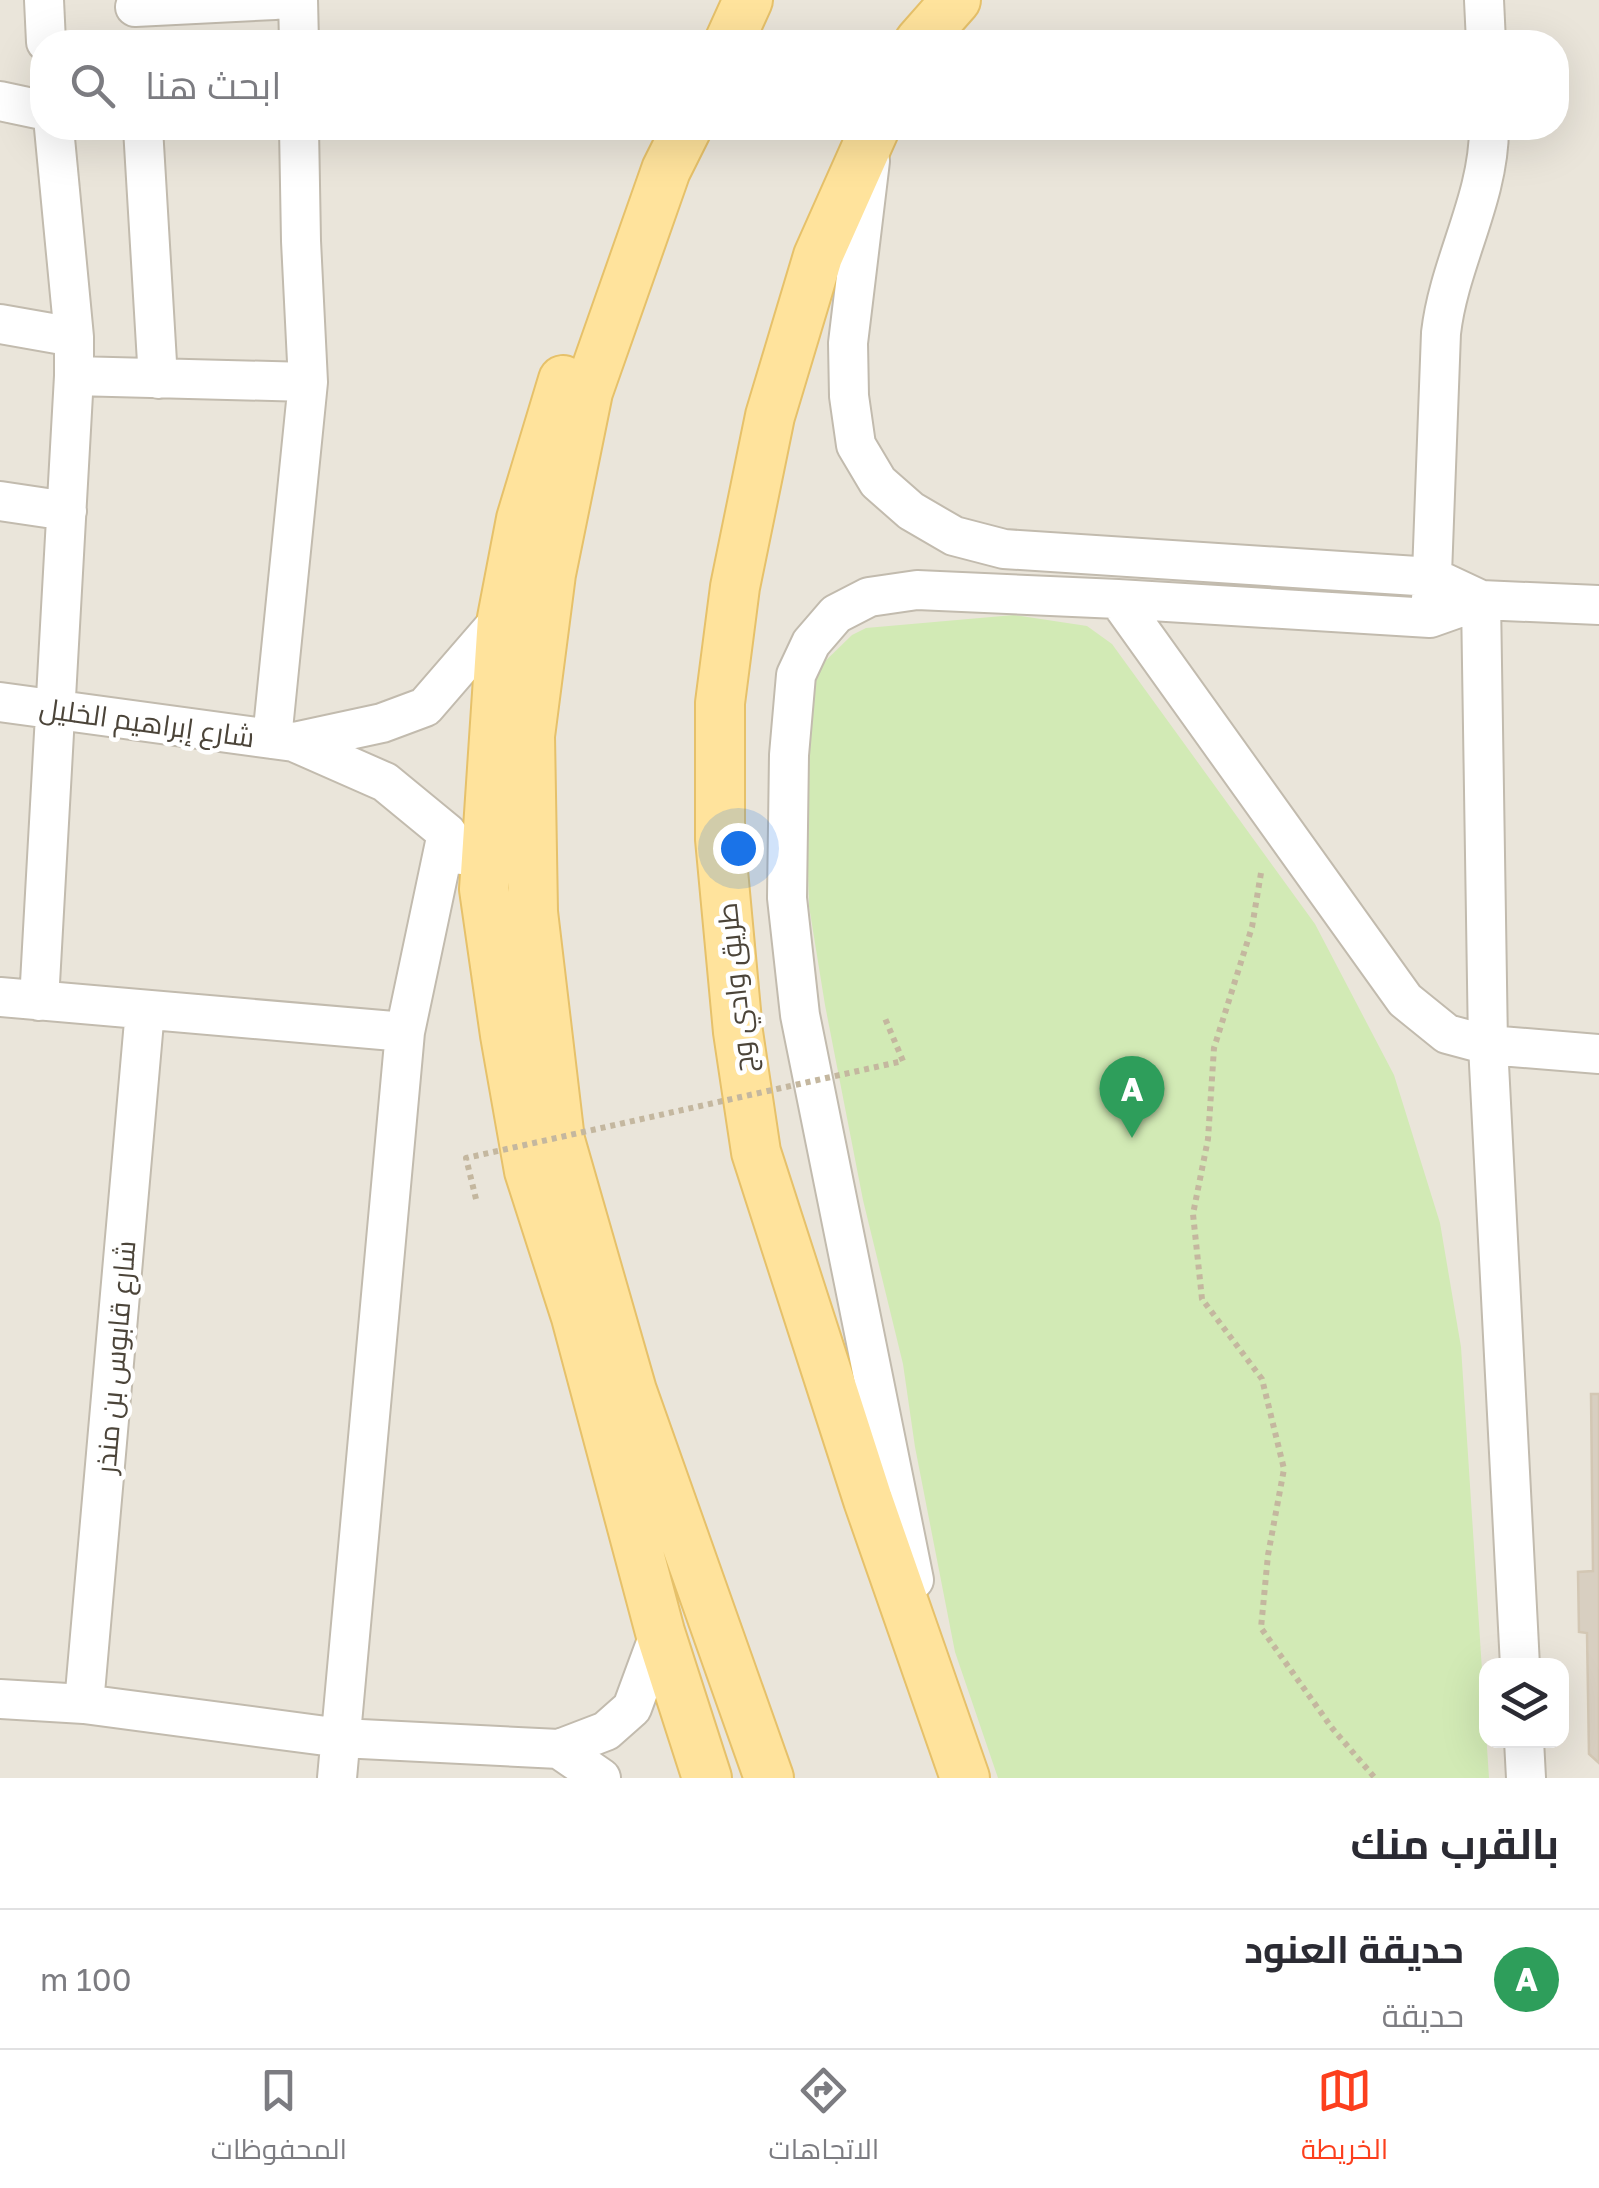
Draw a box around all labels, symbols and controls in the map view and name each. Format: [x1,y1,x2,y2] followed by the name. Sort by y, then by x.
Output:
[30,30,1569,140] search box
[65,58,120,113] icon: search
[145,62,281,107] text: ابحث هنا
[37,691,257,757] street label: شارع إبراهيم الخليل
[713,823,764,874] your location
[710,901,766,1075] street label: طريق وادي وج
[1100,1056,1164,1138] pin: A
[88,1239,145,1477] street label: شارع قابوس بن منذر
[1479,1658,1569,1748] map controls
[1479,1658,1569,1748] button: layers
[1350,1818,1559,1868] text: بالقرب منك
[1244,1926,1464,1971] text: حديقة العنود
[40,1960,132,1998] text: 100 m
[1515,1960,1538,1998] text: A
[1382,1996,1464,2034] text: حديقة
[211,2063,347,2175] tab: المحفوظات
[769,2063,879,2175] tab: الاتجاهات
[1301,2063,1388,2175] tab: الخريطة

